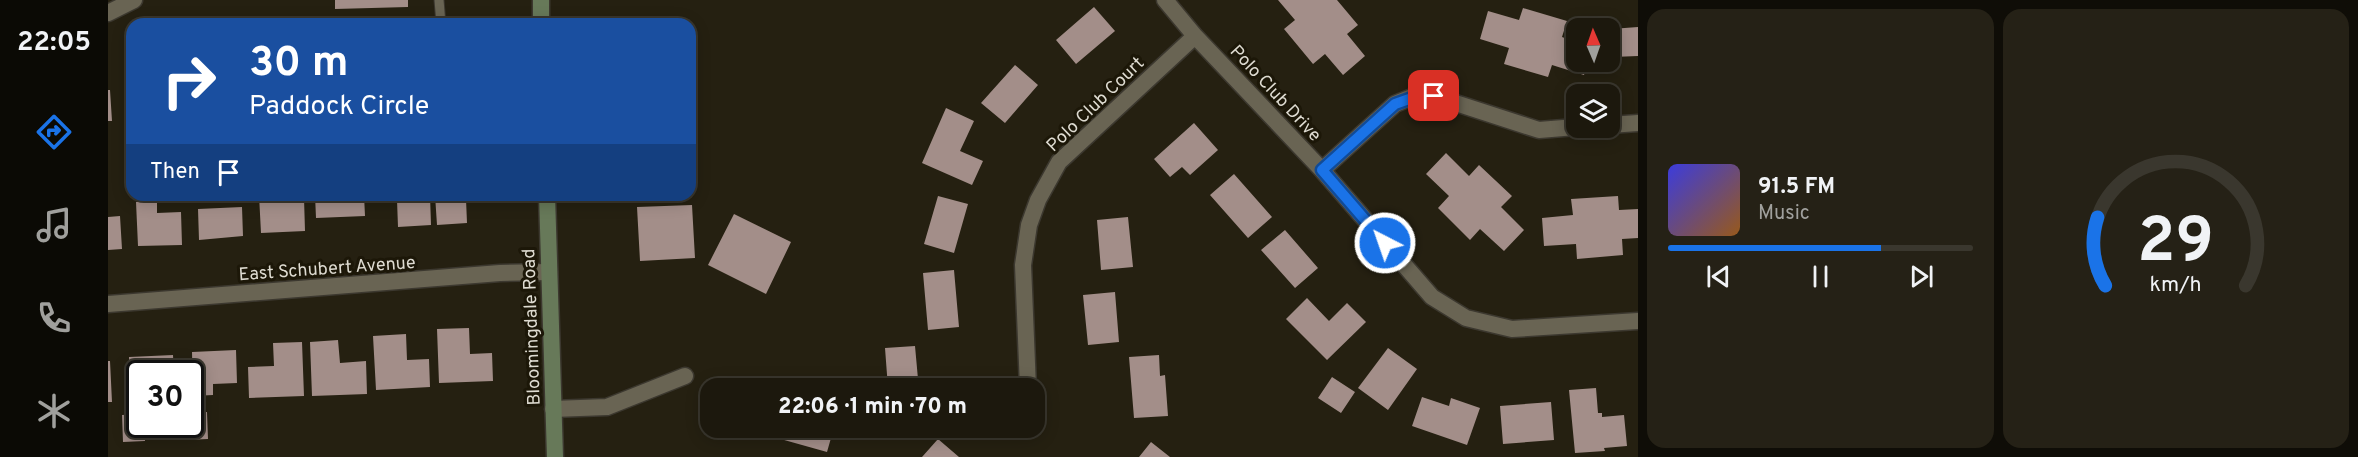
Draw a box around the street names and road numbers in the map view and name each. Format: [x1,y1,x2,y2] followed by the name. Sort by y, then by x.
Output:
[1224,41,1326,147] street label: Polo Club Drive
[1042,53,1150,158] street label: Polo Club Court
[518,248,547,406] street label: Bloomingdale Road
[238,252,416,287] street label: East Schubert Avenue

